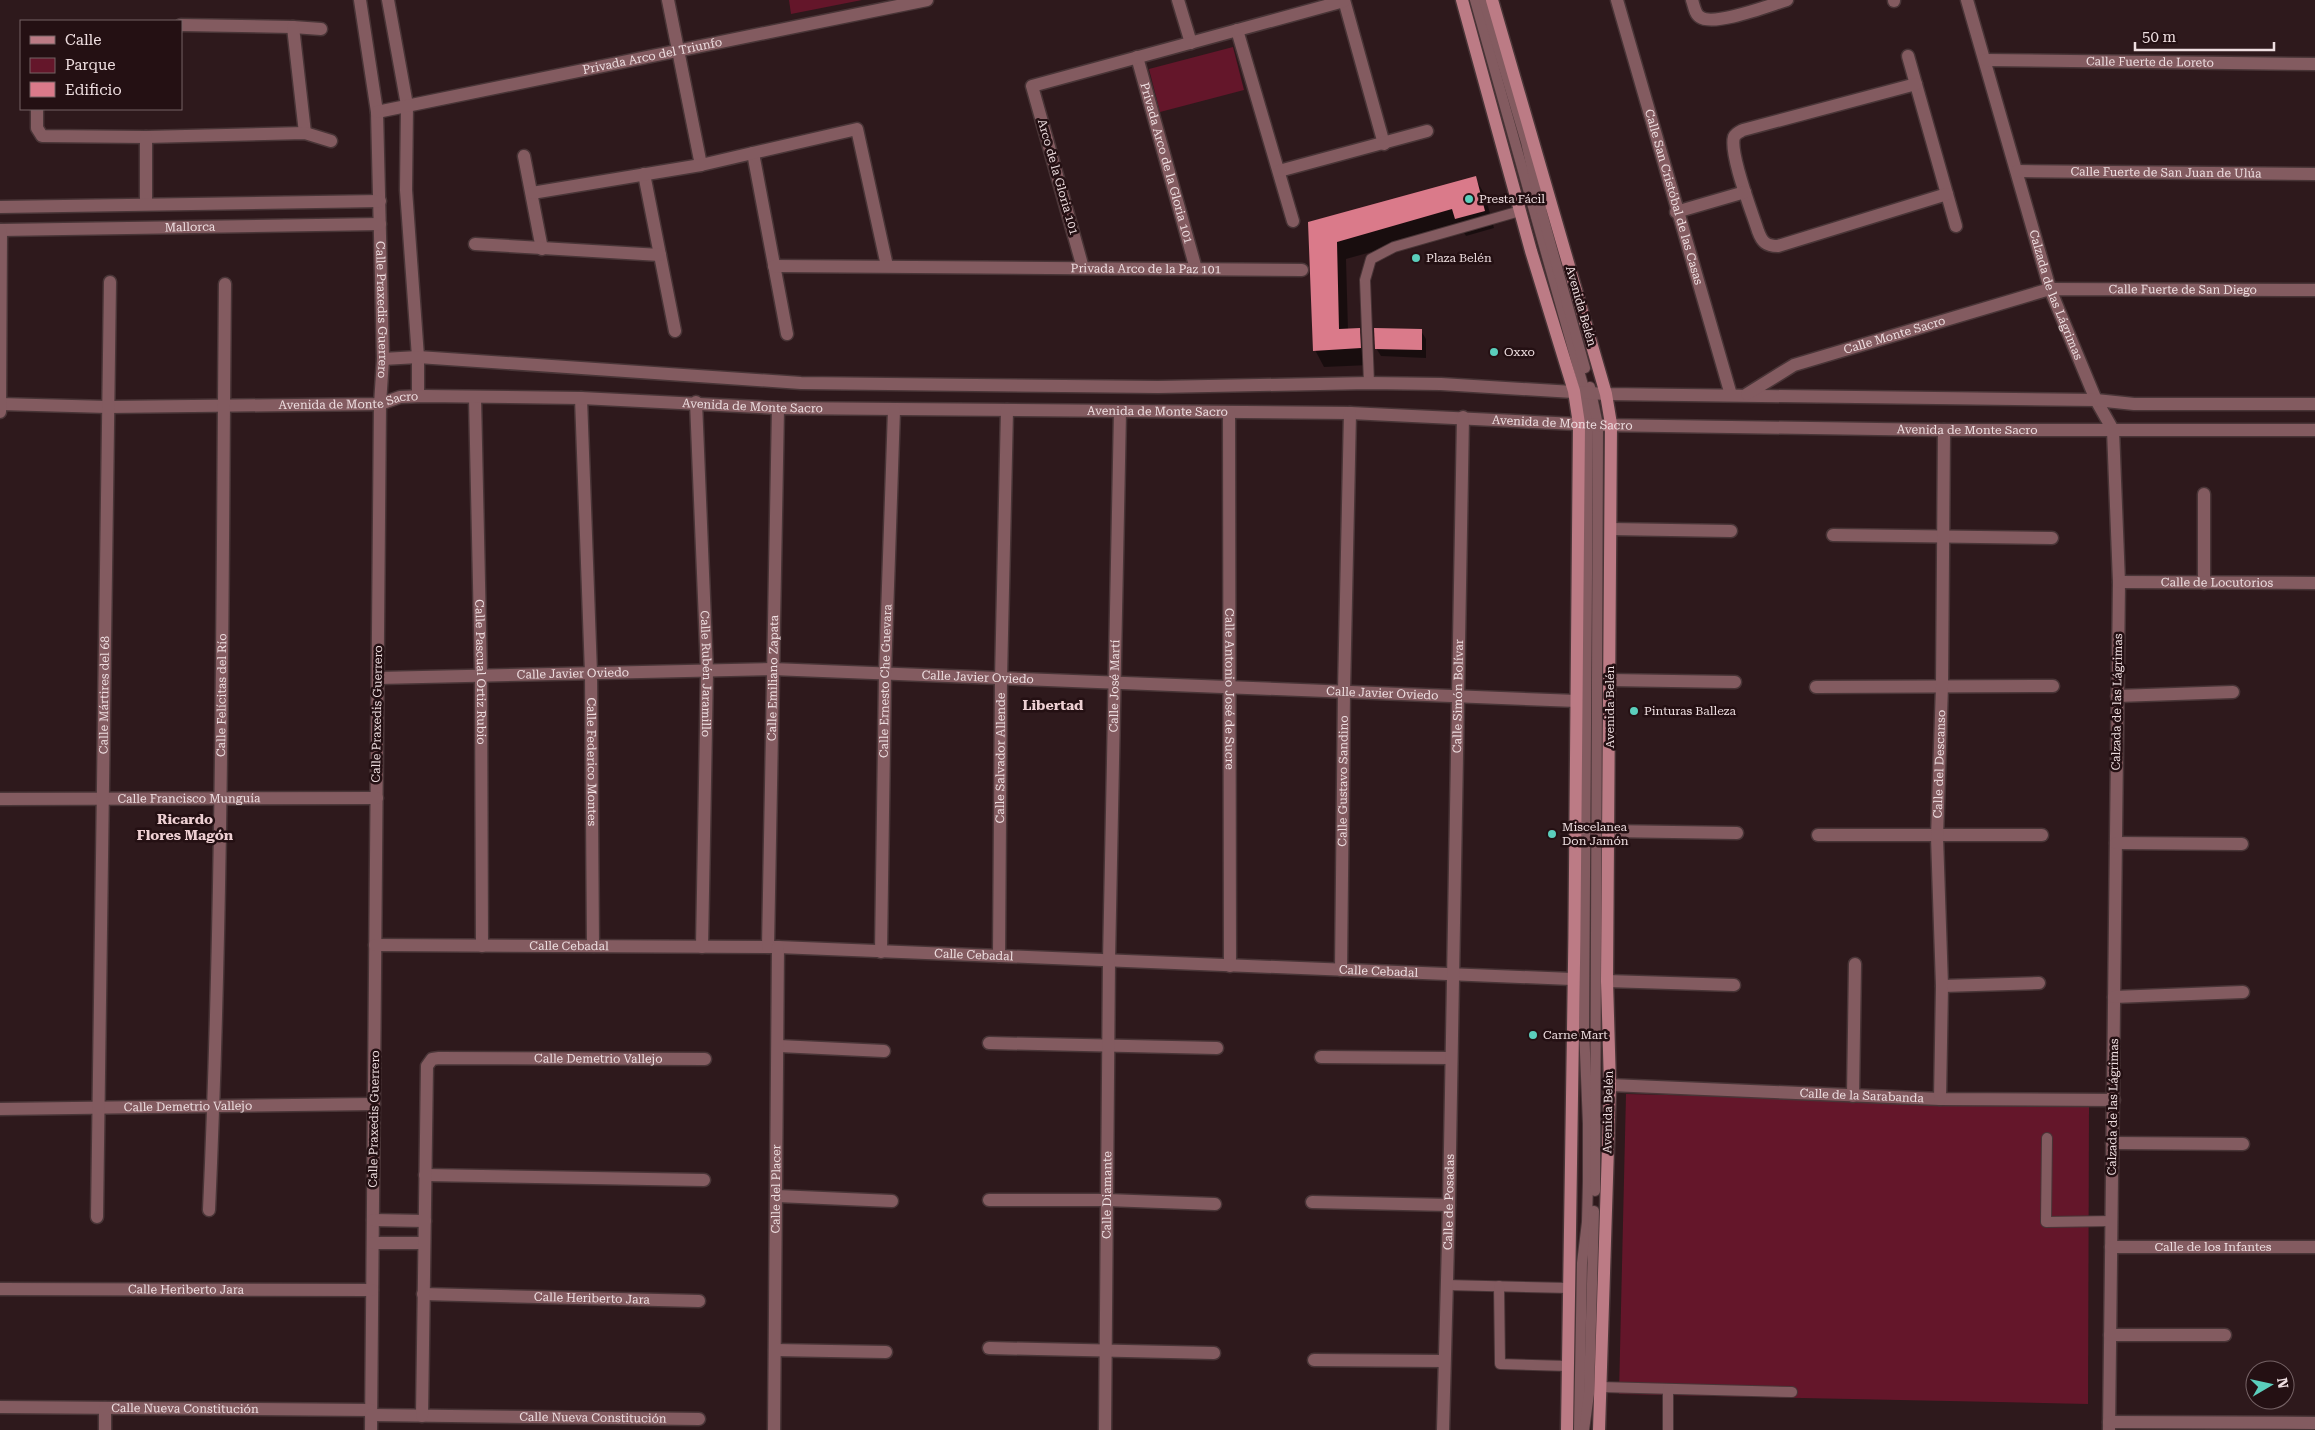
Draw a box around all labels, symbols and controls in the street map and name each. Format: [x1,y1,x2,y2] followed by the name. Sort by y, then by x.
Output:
[20,20,182,110] legend
[2135,20,2274,52] scale bar
[2142,28,2177,46] text: 50 m
[65,31,101,49] text: Calle
[581,35,723,77] street label: Privada Arco del Triunfo
[2086,54,2214,70] street label: Calle Fuerte de Loreto
[65,56,116,74] text: Parque
[65,81,122,99] text: Edificio
[1137,81,1196,245] street label: Privada Arco de la Gloria 101
[1642,107,1706,287] street label: Calle San Cristóbal de las Casas
[1035,118,1081,237] street label: Arco de la Gloria 101
[2070,165,2262,180] street label: Calle Fuerte de San Juan de Ulúa
[1479,192,1545,206] place label: Presta Fácil
[1463,193,1475,205] marker: Presta Fácil
[165,220,216,234] street label: Mallorca
[2026,228,2086,362] street label: Calzada de las Lágrimas
[373,241,390,379] street label: Calle Praxedis Guerrero
[1426,251,1492,265] place label: Plaza Belén
[1410,252,1422,264] marker: Plaza Belén
[1071,261,1222,276] street label: Privada Arco de la Paz 101
[1563,264,1599,348] street label: Avenida Belén
[2109,282,2257,297] street label: Calle Fuerte de San Diego
[1842,313,1947,357] street label: Calle Monte Sacro
[1504,345,1535,359] place label: Oxxo
[1488,346,1500,358] marker: Oxxo
[278,389,418,412] street label: Avenida de Monte Sacro
[682,396,823,415] street label: Avenida de Monte Sacro
[1087,404,1228,419] street label: Avenida de Monte Sacro
[1492,413,1633,432] street label: Avenida de Monte Sacro
[1897,422,2038,437] street label: Avenida de Monte Sacro
[2161,575,2273,590] street label: Calle de Locutorios
[472,599,488,745] street label: Calle Pascual Ortiz Rubio
[877,603,894,758] street label: Calle Ernesto Che Guevara
[1222,608,1237,770] street label: Calle Antonio José de Sucre
[698,610,714,737] street label: Calle Rubén Jaramillo
[765,614,781,741] street label: Calle Emiliano Zapata
[214,633,229,757] street label: Calle Felícitas del Río
[2109,633,2125,771] street label: Calzada de las Lágrimas
[96,636,112,754] street label: Calle Mártires del 68
[1107,639,1122,733] street label: Calle José Martí
[1450,639,1466,753] street label: Calle Simón Bolívar
[369,645,385,783] street label: Calle Praxedis Guerrero
[517,665,629,682] street label: Calle Javier Oviedo
[1603,665,1617,748] street label: Avenida Belén
[921,668,1034,686] street label: Calle Javier Oviedo
[1326,684,1439,702] street label: Calle Javier Oviedo
[993,692,1008,823] street label: Calle Salvador Allende
[584,697,599,827] street label: Calle Federico Montes
[1023,697,1084,713] district label: Libertad
[1644,704,1736,718] place label: Pinturas Balleza
[1628,705,1640,717] marker: Pinturas Balleza
[1931,710,1948,819] street label: Calle del Descanso
[1335,715,1351,847] street label: Calle Gustavo Sandino
[117,791,261,806] street label: Calle Francisco Munguía
[137,811,234,843] district label: Ricardo Flores Magón
[1562,820,1629,848] place label: Miscelanea Don Jamón
[1546,828,1558,840] marker: Miscelanea Don Jamón
[529,939,609,953] street label: Calle Cebadal
[934,946,1014,963] street label: Calle Cebadal
[1339,963,1419,980] street label: Calle Cebadal
[1543,1028,1608,1042] place label: Carne Mart
[1527,1029,1539,1041] marker: Carne Mart
[2105,1038,2121,1176] street label: Calzada de las Lágrimas
[366,1050,382,1188] street label: Calle Praxedis Guerrero
[534,1051,663,1066] street label: Calle Demetrio Vallejo
[1600,1070,1616,1153] street label: Avenida Belén
[1799,1086,1925,1105] street label: Calle de la Sarabanda
[124,1099,252,1114] street label: Calle Demetrio Vallejo
[769,1144,783,1234] street label: Calle del Placer
[1100,1151,1114,1239] street label: Calle Diamante
[1441,1154,1457,1250] street label: Calle de Posadas
[2154,1240,2272,1254] street label: Calle de los Infantes
[128,1282,245,1297] street label: Calle Heriberto Jara
[534,1290,651,1307] street label: Calle Heriberto Jara
[2245,1360,2295,1410] north arrow
[2274,1376,2292,1390] text: N
[111,1401,259,1416] street label: Calle Nueva Constitución
[519,1410,667,1426] street label: Calle Nueva Constitución

